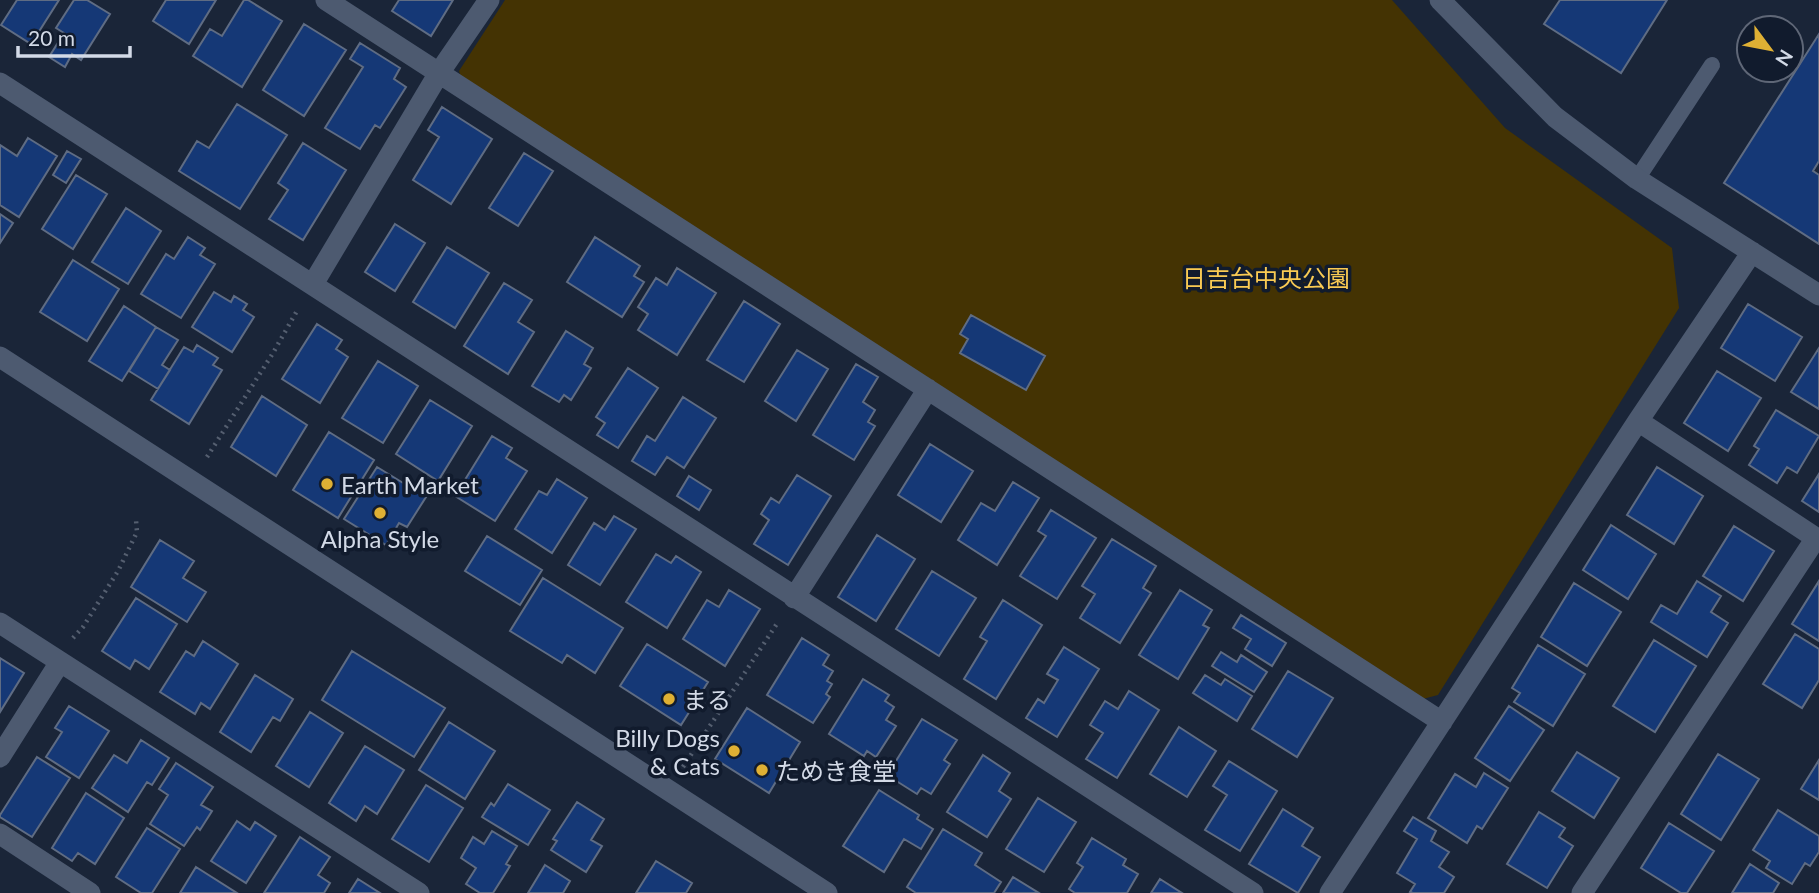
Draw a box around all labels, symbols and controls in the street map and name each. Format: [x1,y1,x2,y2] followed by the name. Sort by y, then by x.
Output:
[18,14,130,58] scale bar
[1735,14,1805,84] north arrow
[28,25,75,50] text: 20 m
[1771,46,1798,71] text: N
[1182,263,1350,292] park label: 日吉台中央公園
[341,470,479,499] place label: Earth Market
[319,476,335,492] marker: Earth Market
[372,505,388,521] marker: Alpha Style
[321,524,439,553] place label: Alpha Style
[683,685,731,714] place label: まる
[661,691,677,707] marker: まる
[615,723,720,780] place label: Billy Dogs & Cats
[726,743,742,759] marker: Billy Dogs & Cats
[776,756,896,785] place label: ためき食堂
[754,762,770,778] marker: ためき食堂

